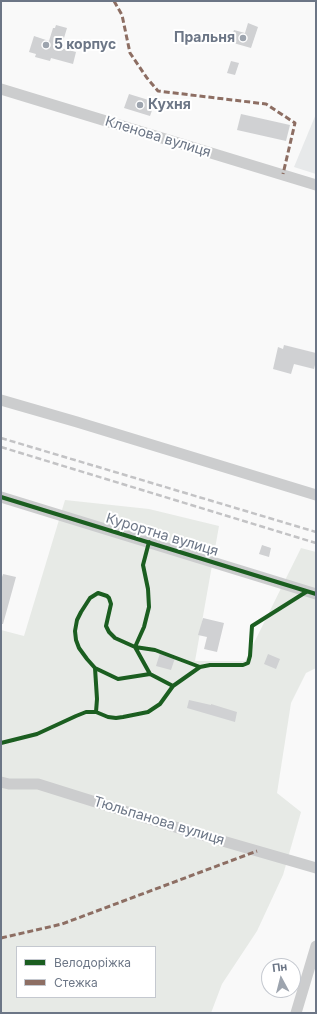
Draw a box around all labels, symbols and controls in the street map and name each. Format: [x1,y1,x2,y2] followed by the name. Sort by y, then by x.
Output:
[174,30,235,46] place label: Пральня
[238,33,248,43] marker: Пральня
[54,37,116,53] place label: 5 корпус
[41,40,51,50] marker: 5 корпус
[148,97,191,113] place label: Кухня
[135,100,145,110] marker: Кухня
[103,113,213,161] street label: Кленова вулиця
[104,510,220,560] street label: Курортна вулиця
[92,793,226,849] street label: Тюльпанова вулиця
[16,946,156,998] legend
[54,955,131,970] text: Велодоріжка
[261,958,301,998] north arrow
[271,959,288,975] text: Пн
[54,975,98,990] text: Стежка

